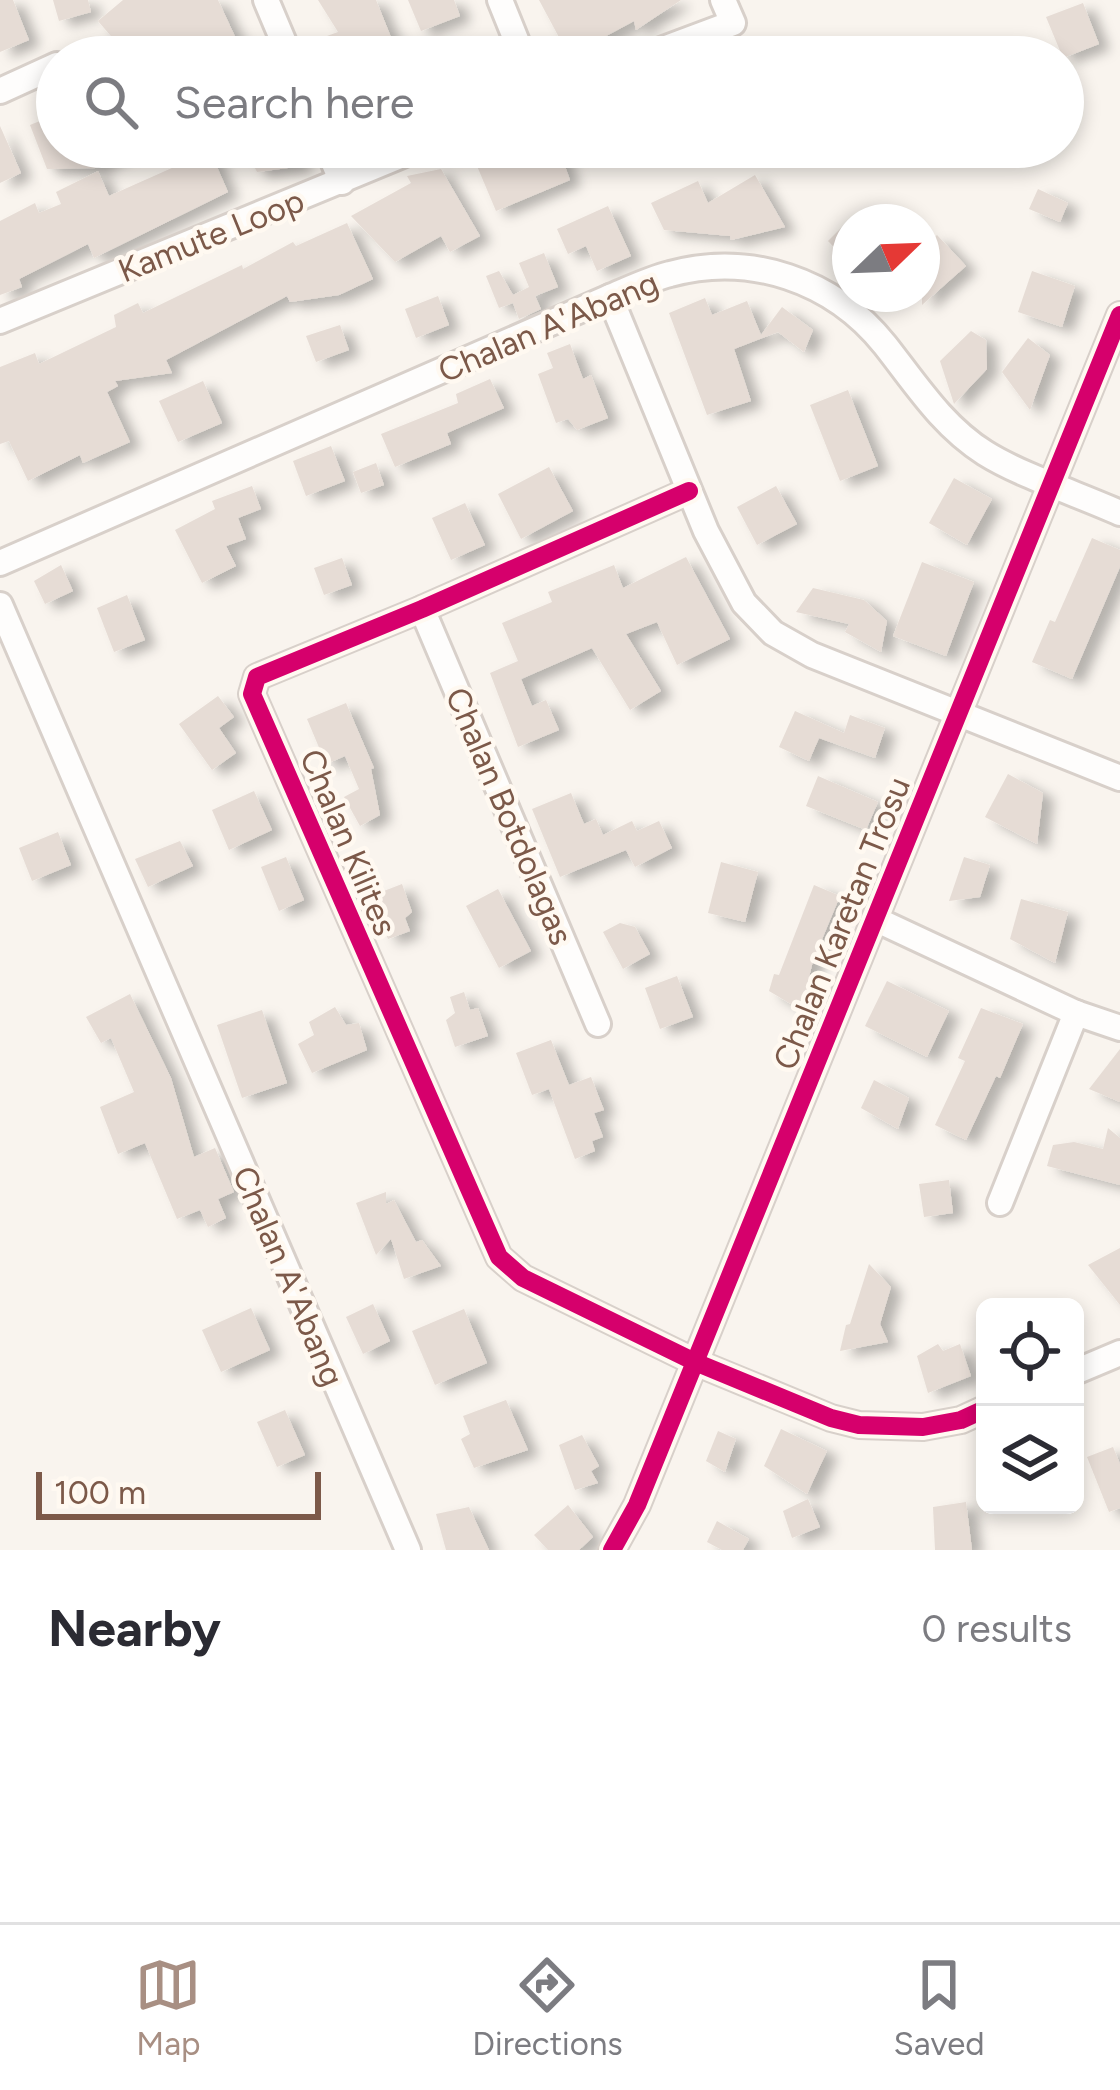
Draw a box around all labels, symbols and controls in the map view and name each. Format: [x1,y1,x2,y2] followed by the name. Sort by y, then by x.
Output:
[36,36,1084,168] search box
[78,69,144,135] icon: search
[174,75,414,129] text: Search here
[113,181,310,290] street label: Kamute Loop
[832,204,940,312] north arrow
[432,263,664,390] street label: Chalan A'Abang
[438,682,581,951] street label: Chalan Botdolagas
[292,743,405,941] street label: Chalan Kilites
[765,771,918,1075] street label: Chalan Karetan Trosu
[225,1160,352,1392] street label: Chalan A'Abang
[976,1298,1084,1514] map controls
[976,1298,1084,1406] button: locate
[976,1406,1084,1514] button: layers
[36,1466,321,1519] scale bar
[54,1473,146,1512] text: 100 m
[48,1598,221,1659] text: Nearby
[921,1605,1072,1652] text: 0 results
[135,1952,201,2063] tab: Map
[472,1952,623,2063] tab: Directions
[894,1952,985,2063] tab: Saved

